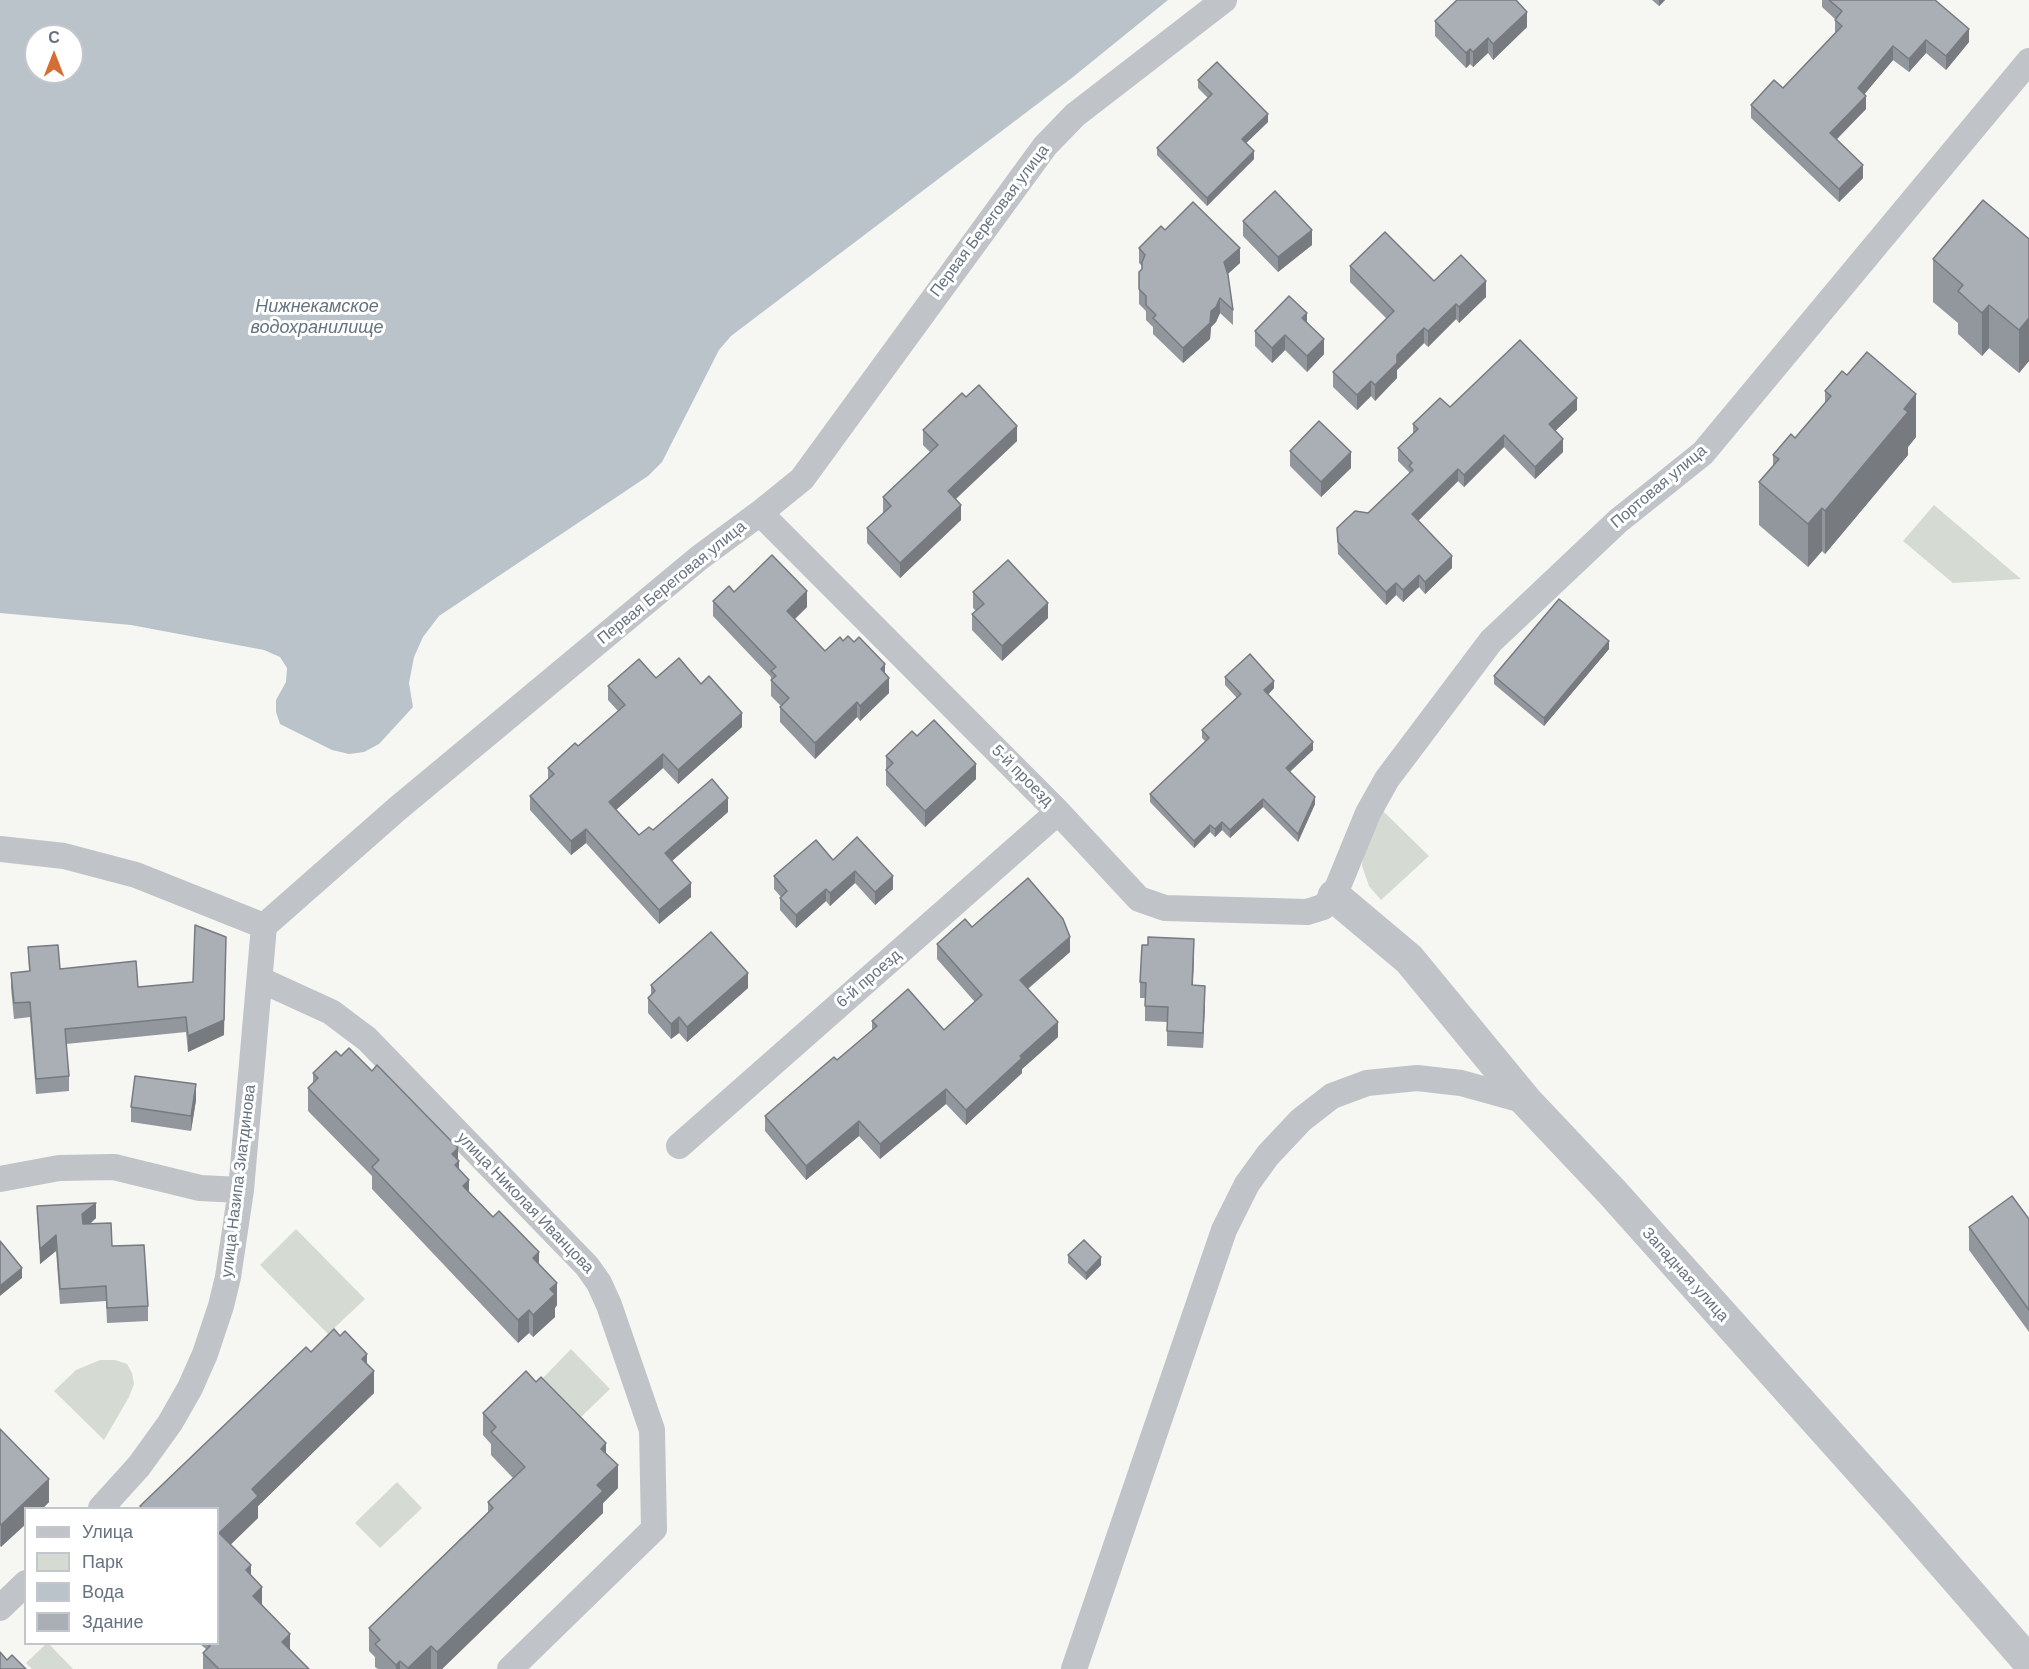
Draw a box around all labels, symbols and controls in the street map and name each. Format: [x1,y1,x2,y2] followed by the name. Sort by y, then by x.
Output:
[24,24,84,84] north arrow
[48,29,60,46] text: С
[927,141,1053,301] street label: Первая Береговая улица
[250,296,384,338] water label: Нижнекамское водохранилище
[1607,441,1711,533] street label: Портовая улица
[594,517,750,649] street label: Первая Береговая улица
[987,741,1057,811] street label: 5-й проезд
[833,946,905,1012] street label: 6-й проезд
[218,1083,260,1279] street label: улица Назипа Зиатдинова
[453,1128,597,1278] street label: улица Николая Иванцова
[1638,1224,1732,1326] street label: Западная улица
[24,1507,219,1645] legend
[82,1522,133,1542] text: Улица
[82,1552,123,1572] text: Парк
[82,1582,124,1602] text: Вода
[82,1612,143,1632] text: Здание

